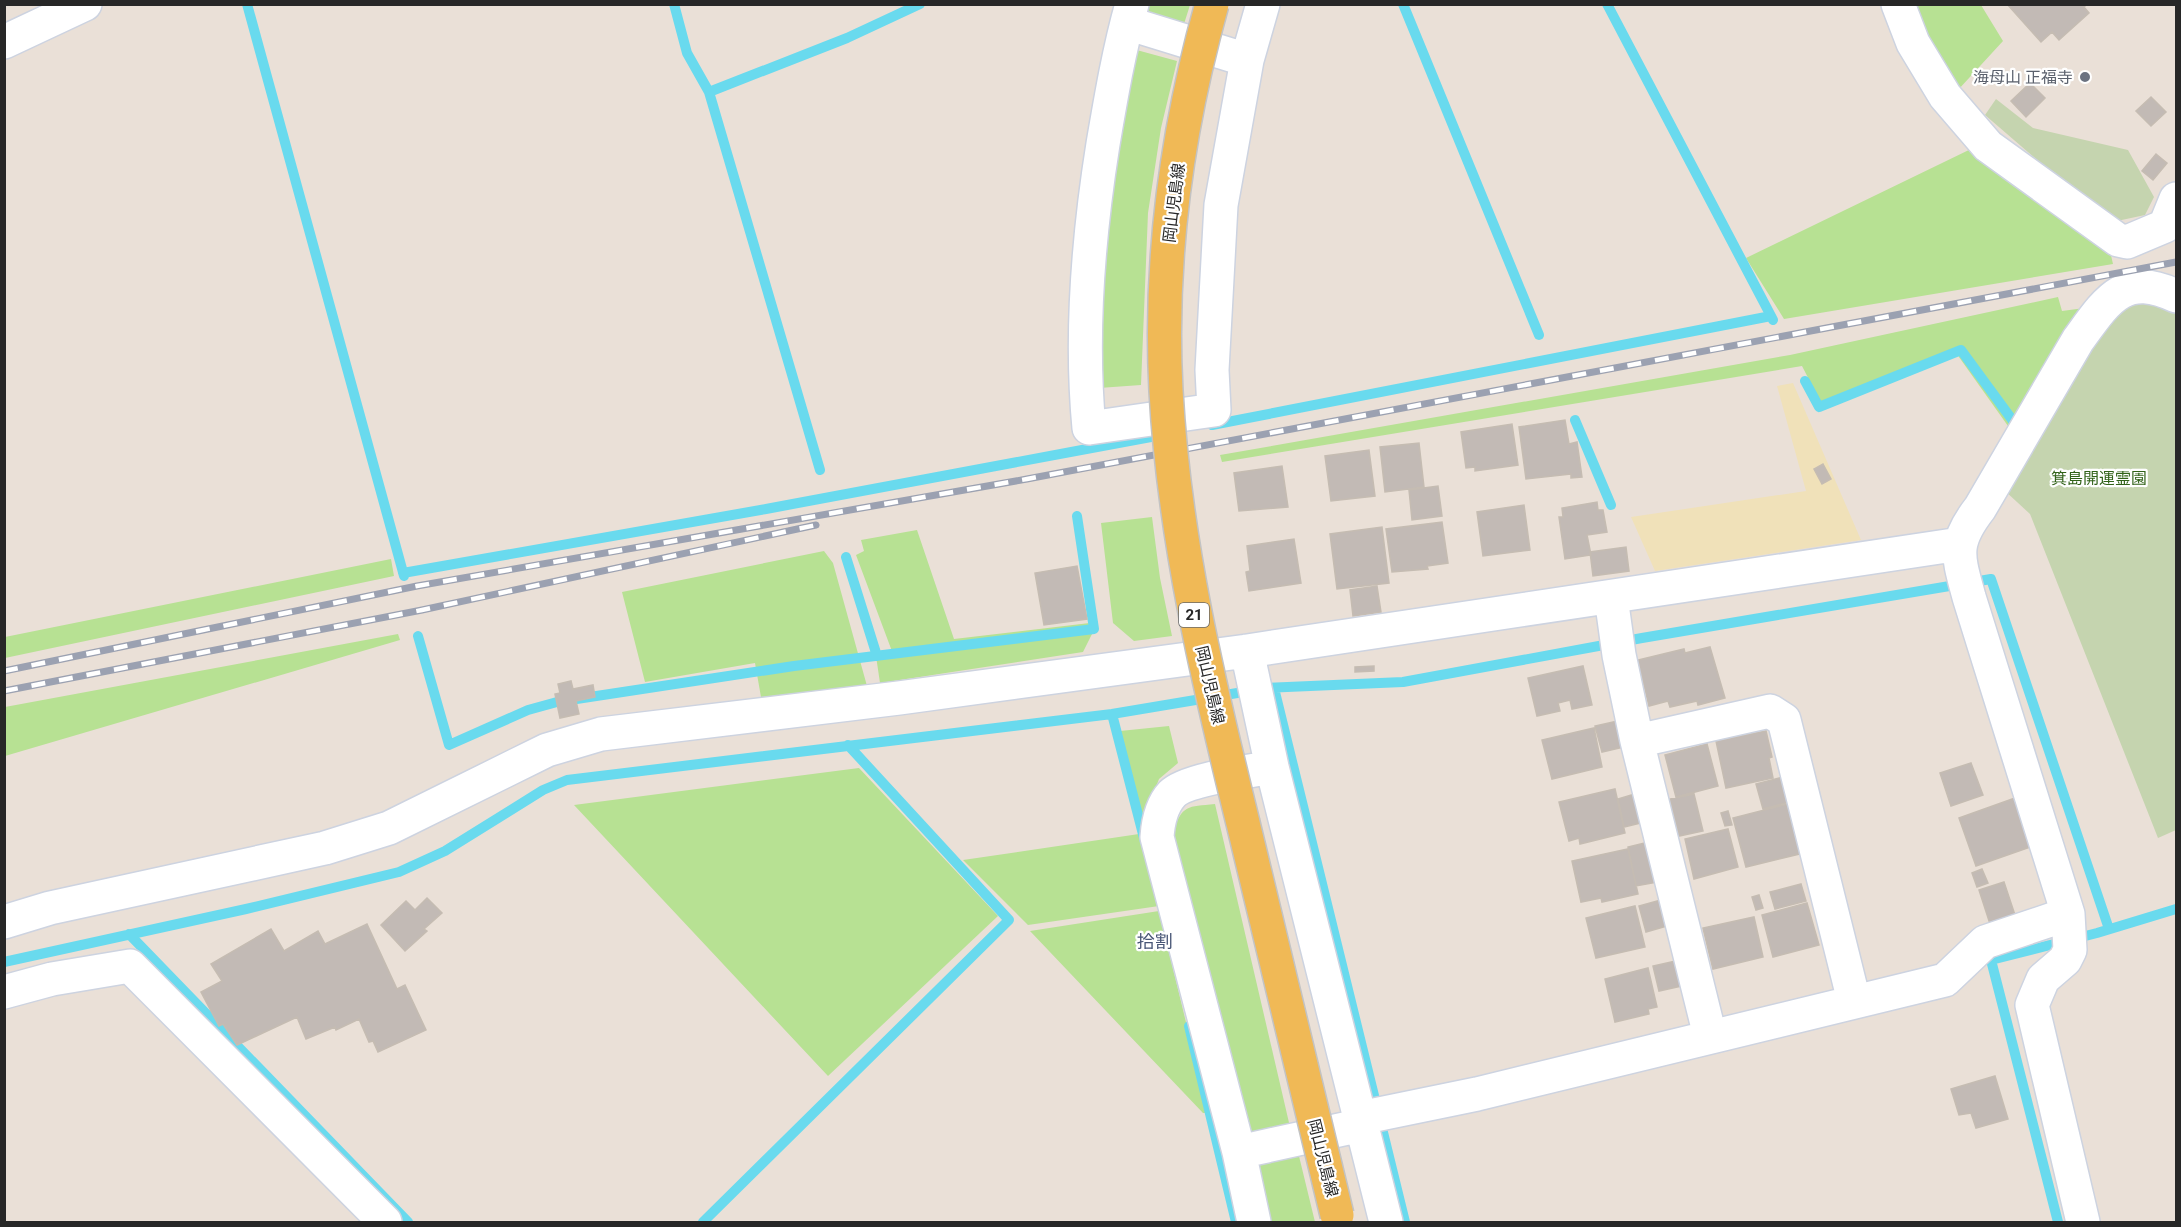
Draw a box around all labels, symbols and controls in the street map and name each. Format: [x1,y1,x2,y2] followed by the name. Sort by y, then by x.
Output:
[1973,68,2073,87] place label: 海母山 正福寺
[2078,70,2092,84] marker: 海母山 正福寺
[1160,162,1188,244] street label: 岡山児島線
[2051,469,2147,488] park label: 箕島開運霊園
[1179,603,1209,627] road number: 21
[1192,644,1228,726] street label: 岡山児島線
[1137,931,1173,952] district label: 拾割
[1304,1117,1342,1199] street label: 岡山児島線

